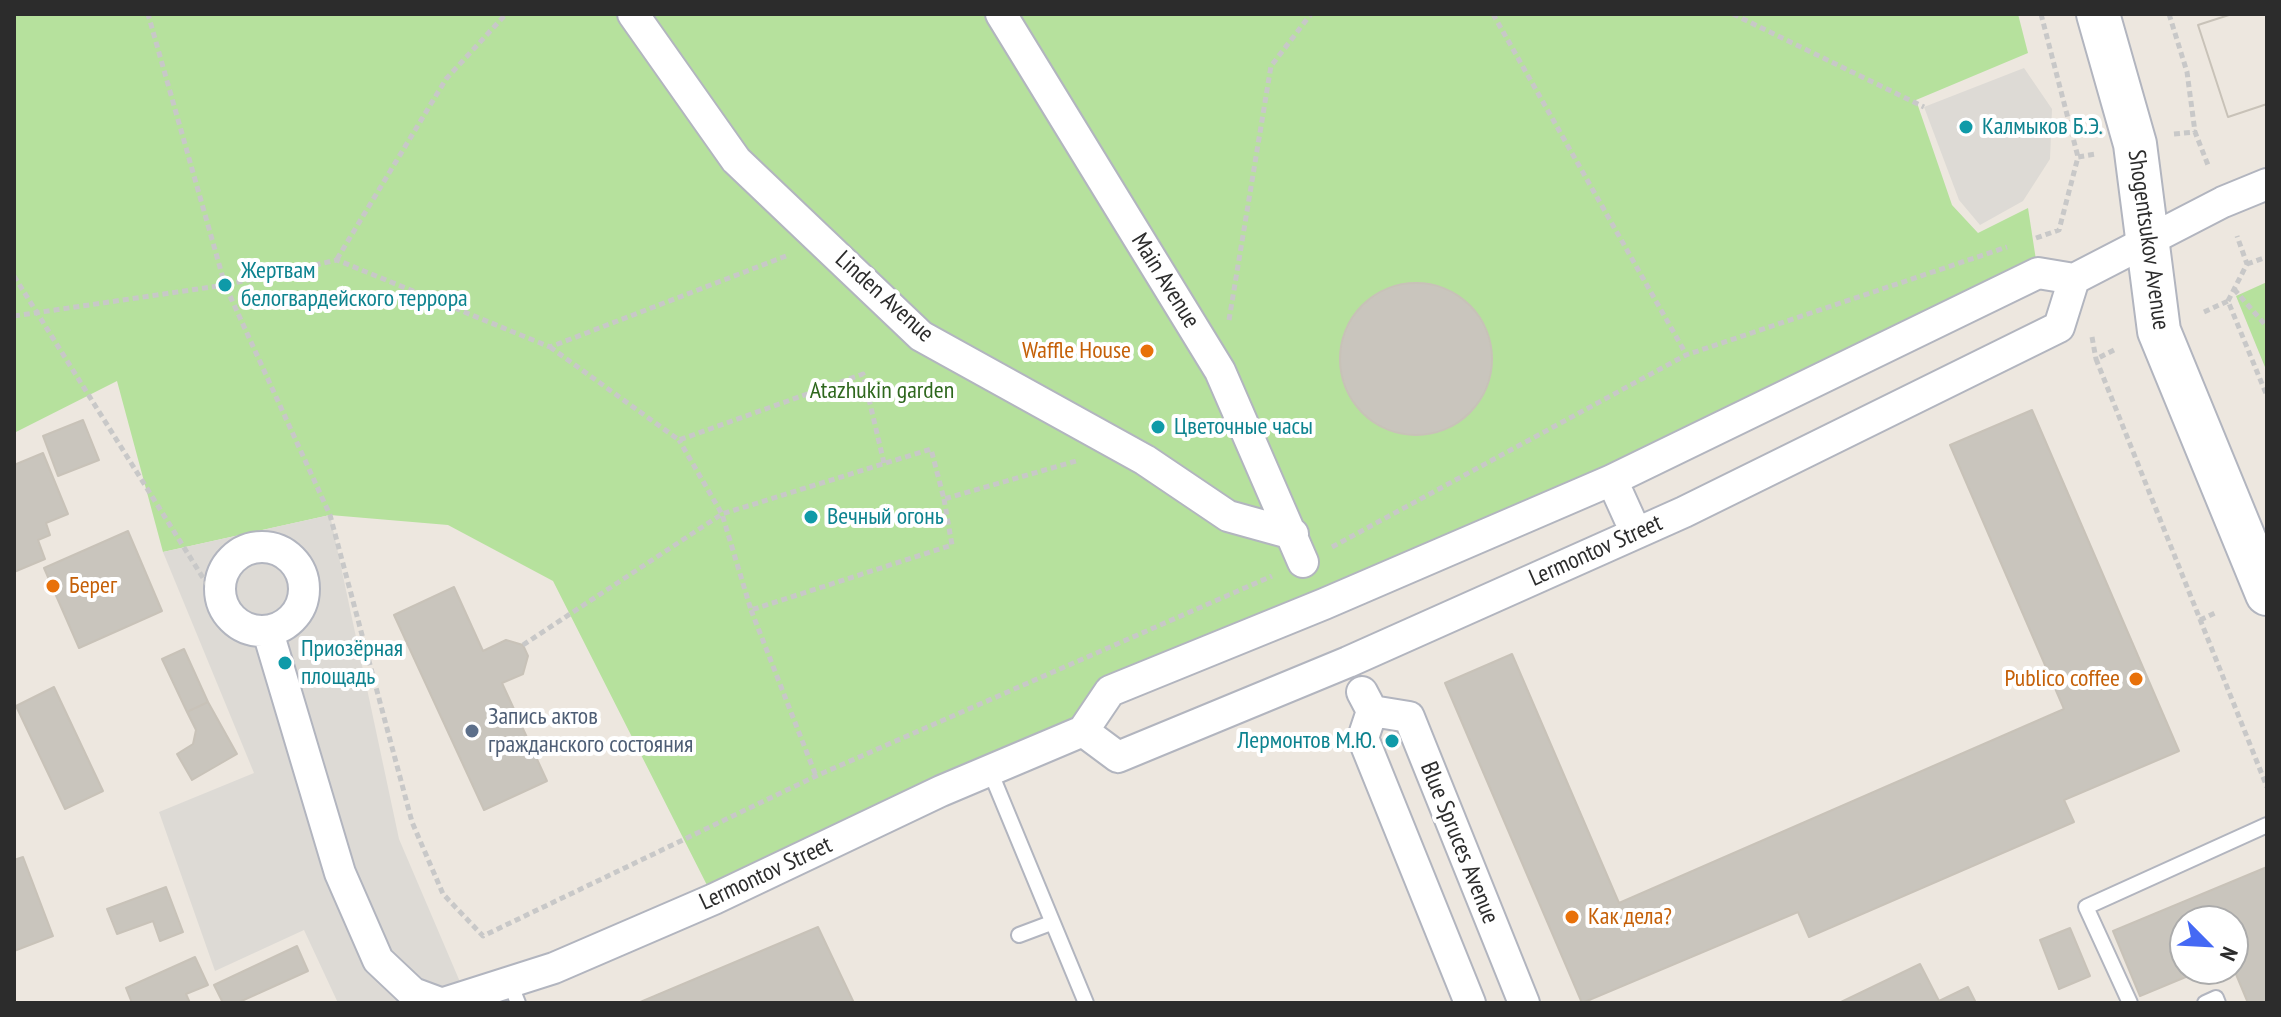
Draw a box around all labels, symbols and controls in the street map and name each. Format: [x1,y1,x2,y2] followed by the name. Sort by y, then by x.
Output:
[1982,113,2103,141] place label: Калмыков Б.Э.
[1957,118,1975,136] marker: Калмыков Б.Э.
[2121,148,2175,332] street label: Shogentsukov Avenue
[1125,228,1205,334] street label: Main Avenue
[829,245,939,349] street label: Linden Avenue
[241,257,468,313] place label: Жертвам белогвардейского террора
[216,276,234,294] marker: Жертвам белогвардейского террора
[1022,337,1131,365] place label: Waffle House
[1138,342,1156,360] marker: Waffle House
[810,377,954,405] park label: Atazhukin garden
[1174,413,1313,441] place label: Цветочные часы
[1149,418,1167,436] marker: Цветочные часы
[827,503,944,531] place label: Вечный огонь
[802,508,820,526] marker: Вечный огонь
[1525,509,1667,593] street label: Lermontov Street
[69,572,117,600] place label: Берег
[44,577,62,595] marker: Берег
[301,635,403,691] place label: Приозёрная площадь
[276,654,294,672] marker: Приозёрная площадь
[2005,665,2120,693] place label: Publico coffee
[2127,670,2145,688] marker: Publico coffee
[488,703,693,759] place label: Запись актов гражданского состояния
[463,722,481,740] marker: Запись актов гражданского состояния
[1237,727,1376,755] place label: Лермонтов М.Ю.
[1383,732,1401,750] marker: Лермонтов М.Ю.
[1413,758,1505,928] street label: Blue Spruces Avenue
[695,831,837,917] street label: Lermontov Street
[1588,903,1672,931] place label: Как дела?
[2169,905,2249,985] north arrow
[1563,908,1581,926] marker: Как дела?
[2214,943,2244,965] text: N

